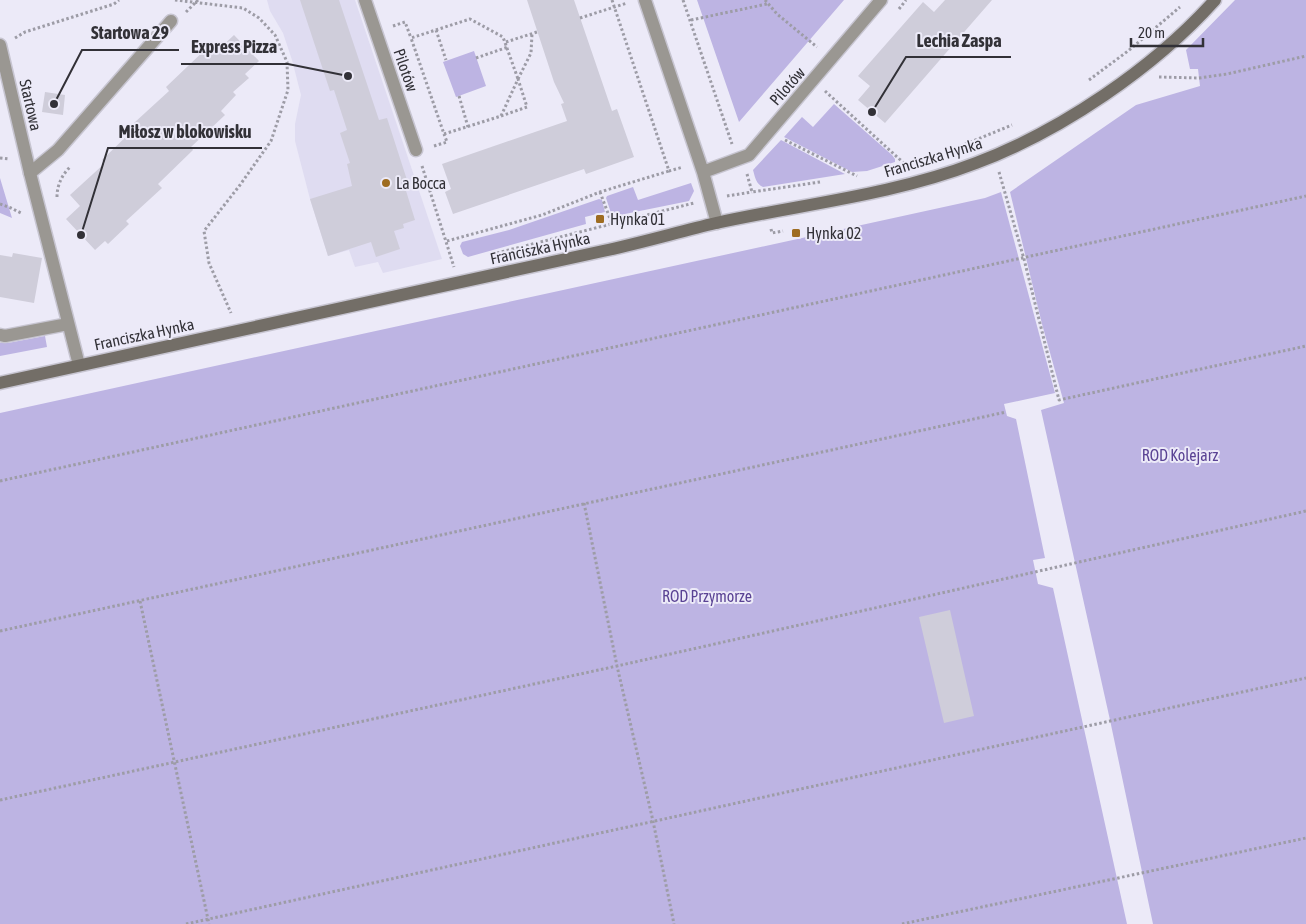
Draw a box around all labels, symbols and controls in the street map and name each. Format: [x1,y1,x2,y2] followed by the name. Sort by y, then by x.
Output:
[1131,15,1204,47] scale bar
[82,17,179,50] callout: Startowa 29
[91,22,169,43] text: Startowa 29
[906,24,1011,57] callout: Lechia Zaspa
[1138,24,1165,41] text: 20 m
[916,30,1002,51] text: Lechia Zaspa
[181,31,288,64] callout: Express Pizza
[191,36,277,57] text: Express Pizza
[390,46,422,94] street label: Pilotów
[766,63,809,109] street label: Pilotów
[16,78,46,132] street label: Startowa
[108,115,262,148] callout: Miłosz w blokowisku
[118,121,252,142] text: Miłosz w blokowisku
[882,134,984,181] street label: Franciszka Hynka
[396,174,446,192] place label: La Bocca
[380,177,392,189] marker: La Bocca
[610,210,665,229] place label: Hynka 01
[594,213,606,225] marker: Hynka 01
[806,224,861,243] place label: Hynka 02
[790,227,802,239] marker: Hynka 02
[488,229,592,268] street label: Franciszka Hynka
[92,315,196,354] street label: Franciszka Hynka
[1142,446,1218,465] park label: ROD Kolejarz
[662,587,752,606] park label: ROD Przymorze

